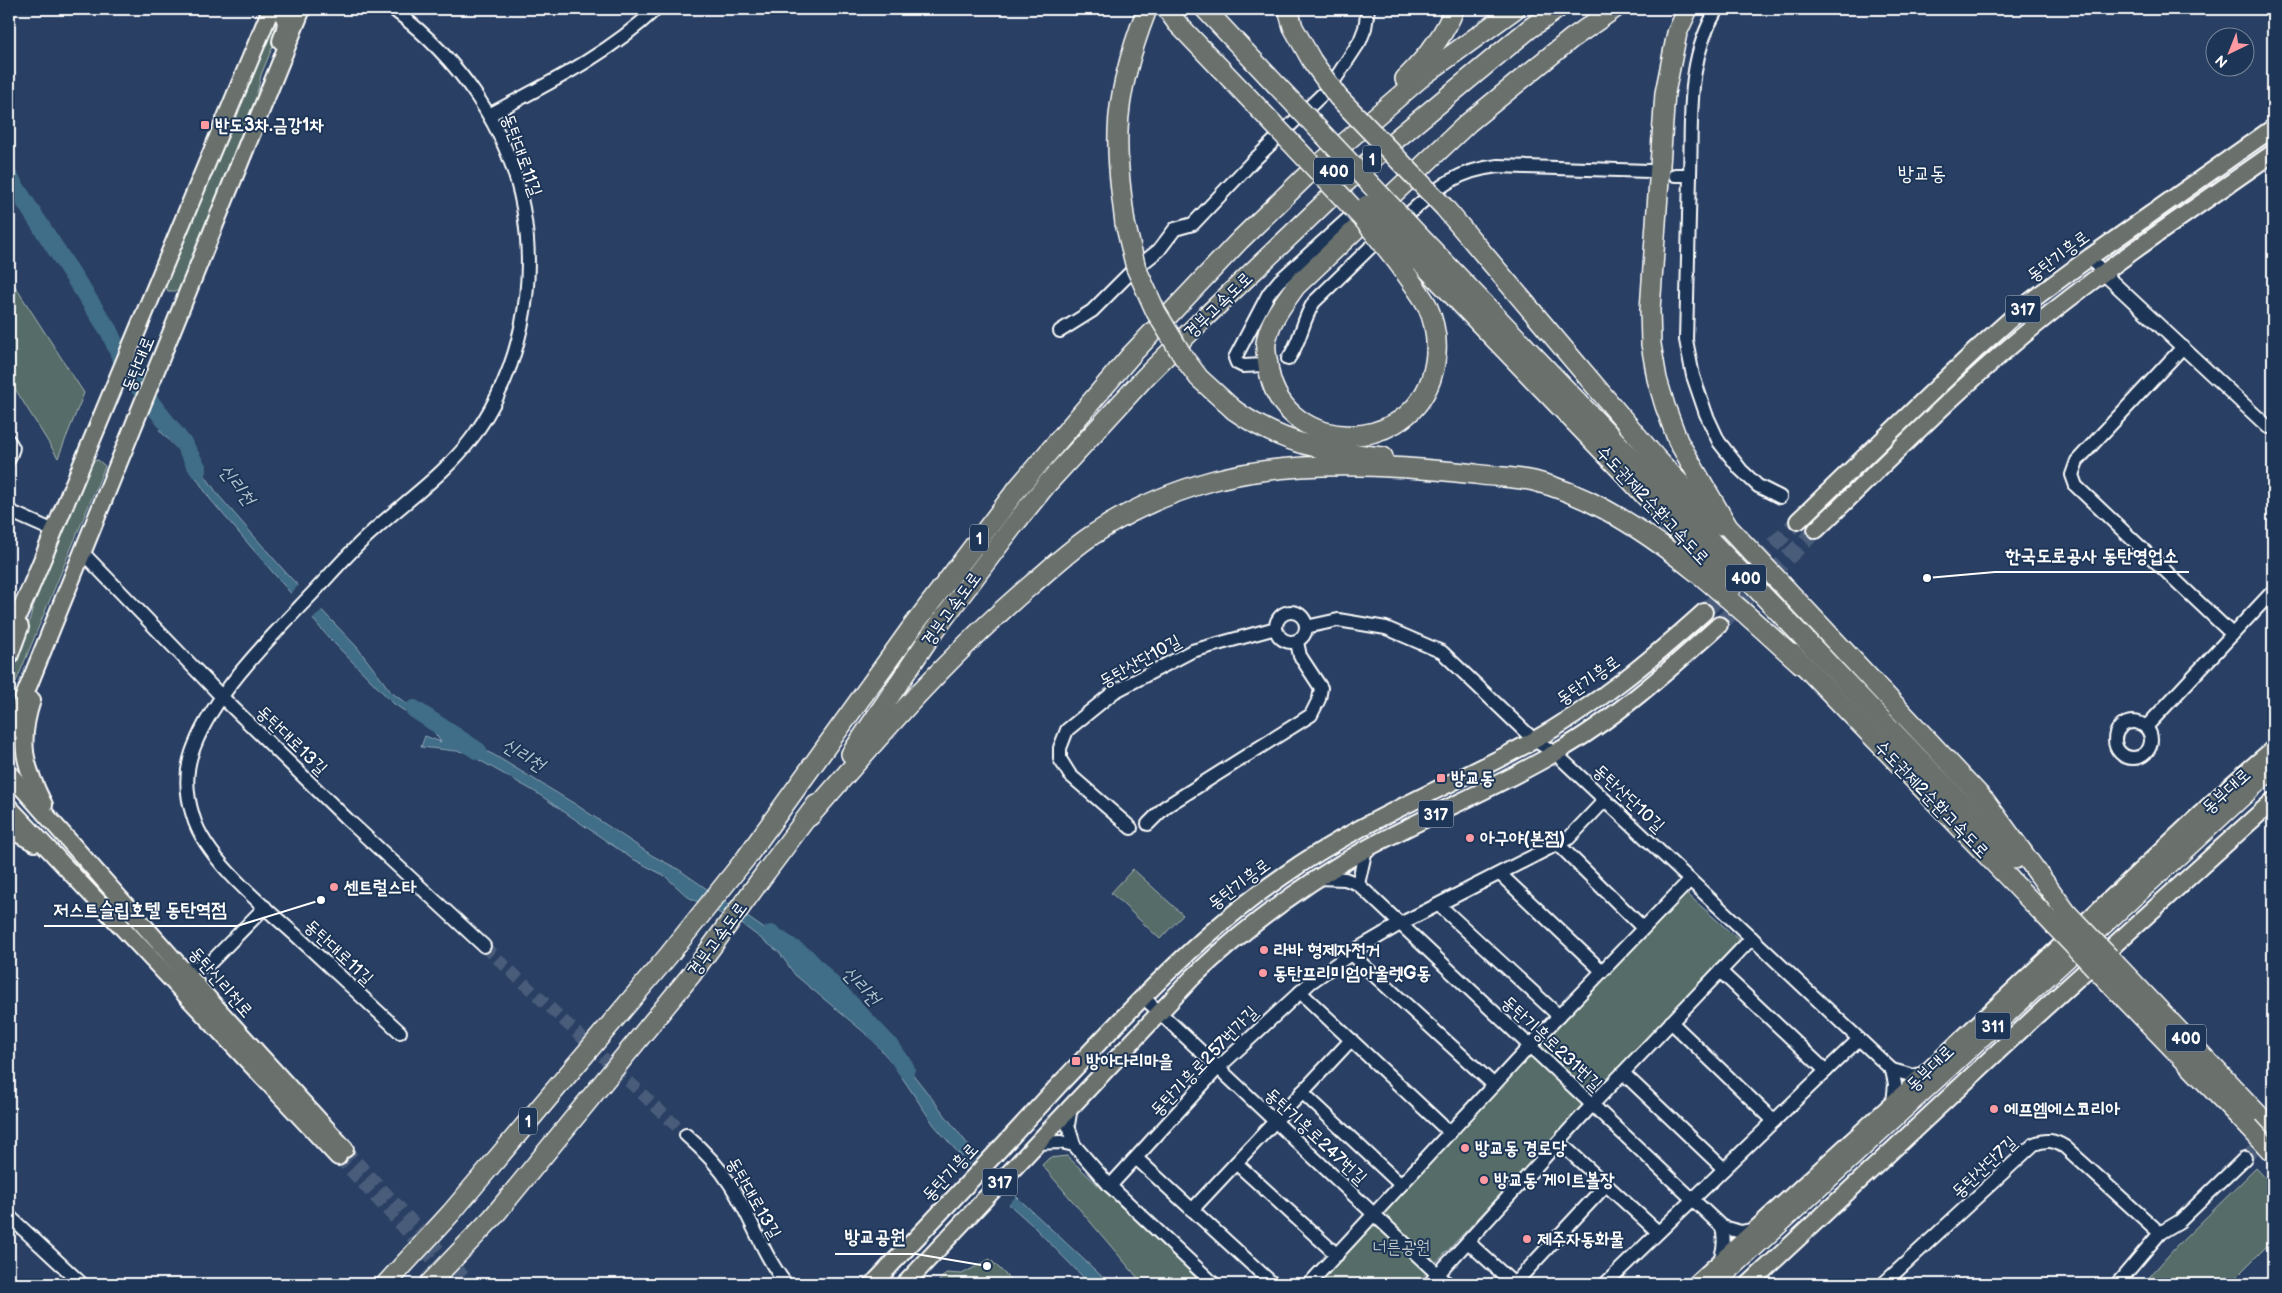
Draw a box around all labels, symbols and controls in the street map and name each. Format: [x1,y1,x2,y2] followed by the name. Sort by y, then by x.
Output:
[2204,28,2254,78] north arrow
[2212,51,2231,71] text: N
[497,111,546,200] street label: 동탄대로11길
[215,115,324,136] place label: 반도3차.금강1차
[199,119,211,131] marker: 반도3차.금강1차
[1363,146,1381,172] road number: 1
[1314,158,1354,185] road number: 400
[1898,162,1946,186] district label: 방교동
[2023,226,2094,287] street label: 동탄기흥로
[1180,268,1257,343] street label: 경부고속도로
[2006,296,2040,322] road number: 317
[118,333,159,395] street label: 동탄대로
[1592,441,1713,569] street label: 수도권제2순환고속도로
[214,460,261,512] water label: 신리천
[970,524,988,552] road number: 1
[1995,538,2189,572] callout: 한국도로공사 동탄영업소
[2004,545,2179,568] text: 한국도로공사 동탄영업소
[1726,564,1766,592] road number: 400
[917,568,985,651] street label: 경부고속도로
[1096,630,1185,692] street label: 동탄산단10길
[1553,651,1624,710] street label: 동탄기흥로
[252,701,332,780] street label: 동탄대로13길
[498,733,550,778] water label: 신리천
[1870,736,1993,863] street label: 수도권제2순환고속도로
[1589,760,1669,837] street label: 동탄산단10길
[2198,764,2255,819] street label: 동부대로
[1451,768,1494,789] place label: 방교동
[1435,772,1447,784] marker: 방교동
[1418,801,1454,828] road number: 317
[1480,828,1565,849] place label: 아구야(본점)
[1464,832,1476,844] marker: 아구야(본점)
[1204,854,1275,915] street label: 동탄기흥로
[343,877,417,898] place label: 센트럴스타
[328,881,340,893] marker: 센트럴스타
[44,892,237,926] callout: 저스트슬립호텔 동탄역점
[683,898,751,981] street label: 경부고속도로
[53,899,227,922] text: 저스트슬립호텔 동탄역점
[300,915,378,990] street label: 동탄대로11길
[1274,940,1380,961] place label: 라바 형제자전거
[184,943,257,1022] street label: 동탄신리천로
[1258,944,1270,956] marker: 라바 형제자전거
[837,961,886,1012] water label: 신리천
[1273,963,1431,984] place label: 동탄프리미엄아울렛G동
[1257,967,1269,979] marker: 동탄프리미엄아울렛G동
[1497,991,1607,1096] street label: 동탄기흥로231번길
[1146,1001,1263,1121] street label: 동탄기흥로257번가길
[1976,1012,2010,1040] road number: 311
[2166,1024,2206,1052] road number: 400
[1902,1041,1958,1096] street label: 동부대로
[1086,1051,1173,1072] place label: 방아다리마을
[1070,1055,1082,1067] marker: 방아다리마을
[1260,1084,1371,1189] street label: 동탄기흥로247번길
[2004,1099,2120,1120] place label: 에프엠에스코리아
[1988,1103,2000,1115] marker: 에프엠에스코리아
[519,1108,537,1134] road number: 1
[1947,1132,2022,1203] street label: 동탄산단7길
[1475,1138,1567,1159] place label: 방교동 경로당
[918,1139,983,1206] street label: 동탄기흥로
[1459,1142,1471,1154] marker: 방교동 경로당
[722,1154,786,1243] street label: 동탄대로13길
[982,1168,1018,1196] road number: 317
[1494,1170,1615,1191] place label: 방교동 게이트볼장
[1478,1174,1490,1186] marker: 방교동 게이트볼장
[835,1220,916,1254] callout: 방교공원
[844,1226,906,1249] text: 방교공원
[1537,1229,1624,1250] place label: 제주자동화물
[1521,1233,1533,1245] marker: 제주자동화물
[1372,1237,1430,1258] park label: 너른공원

